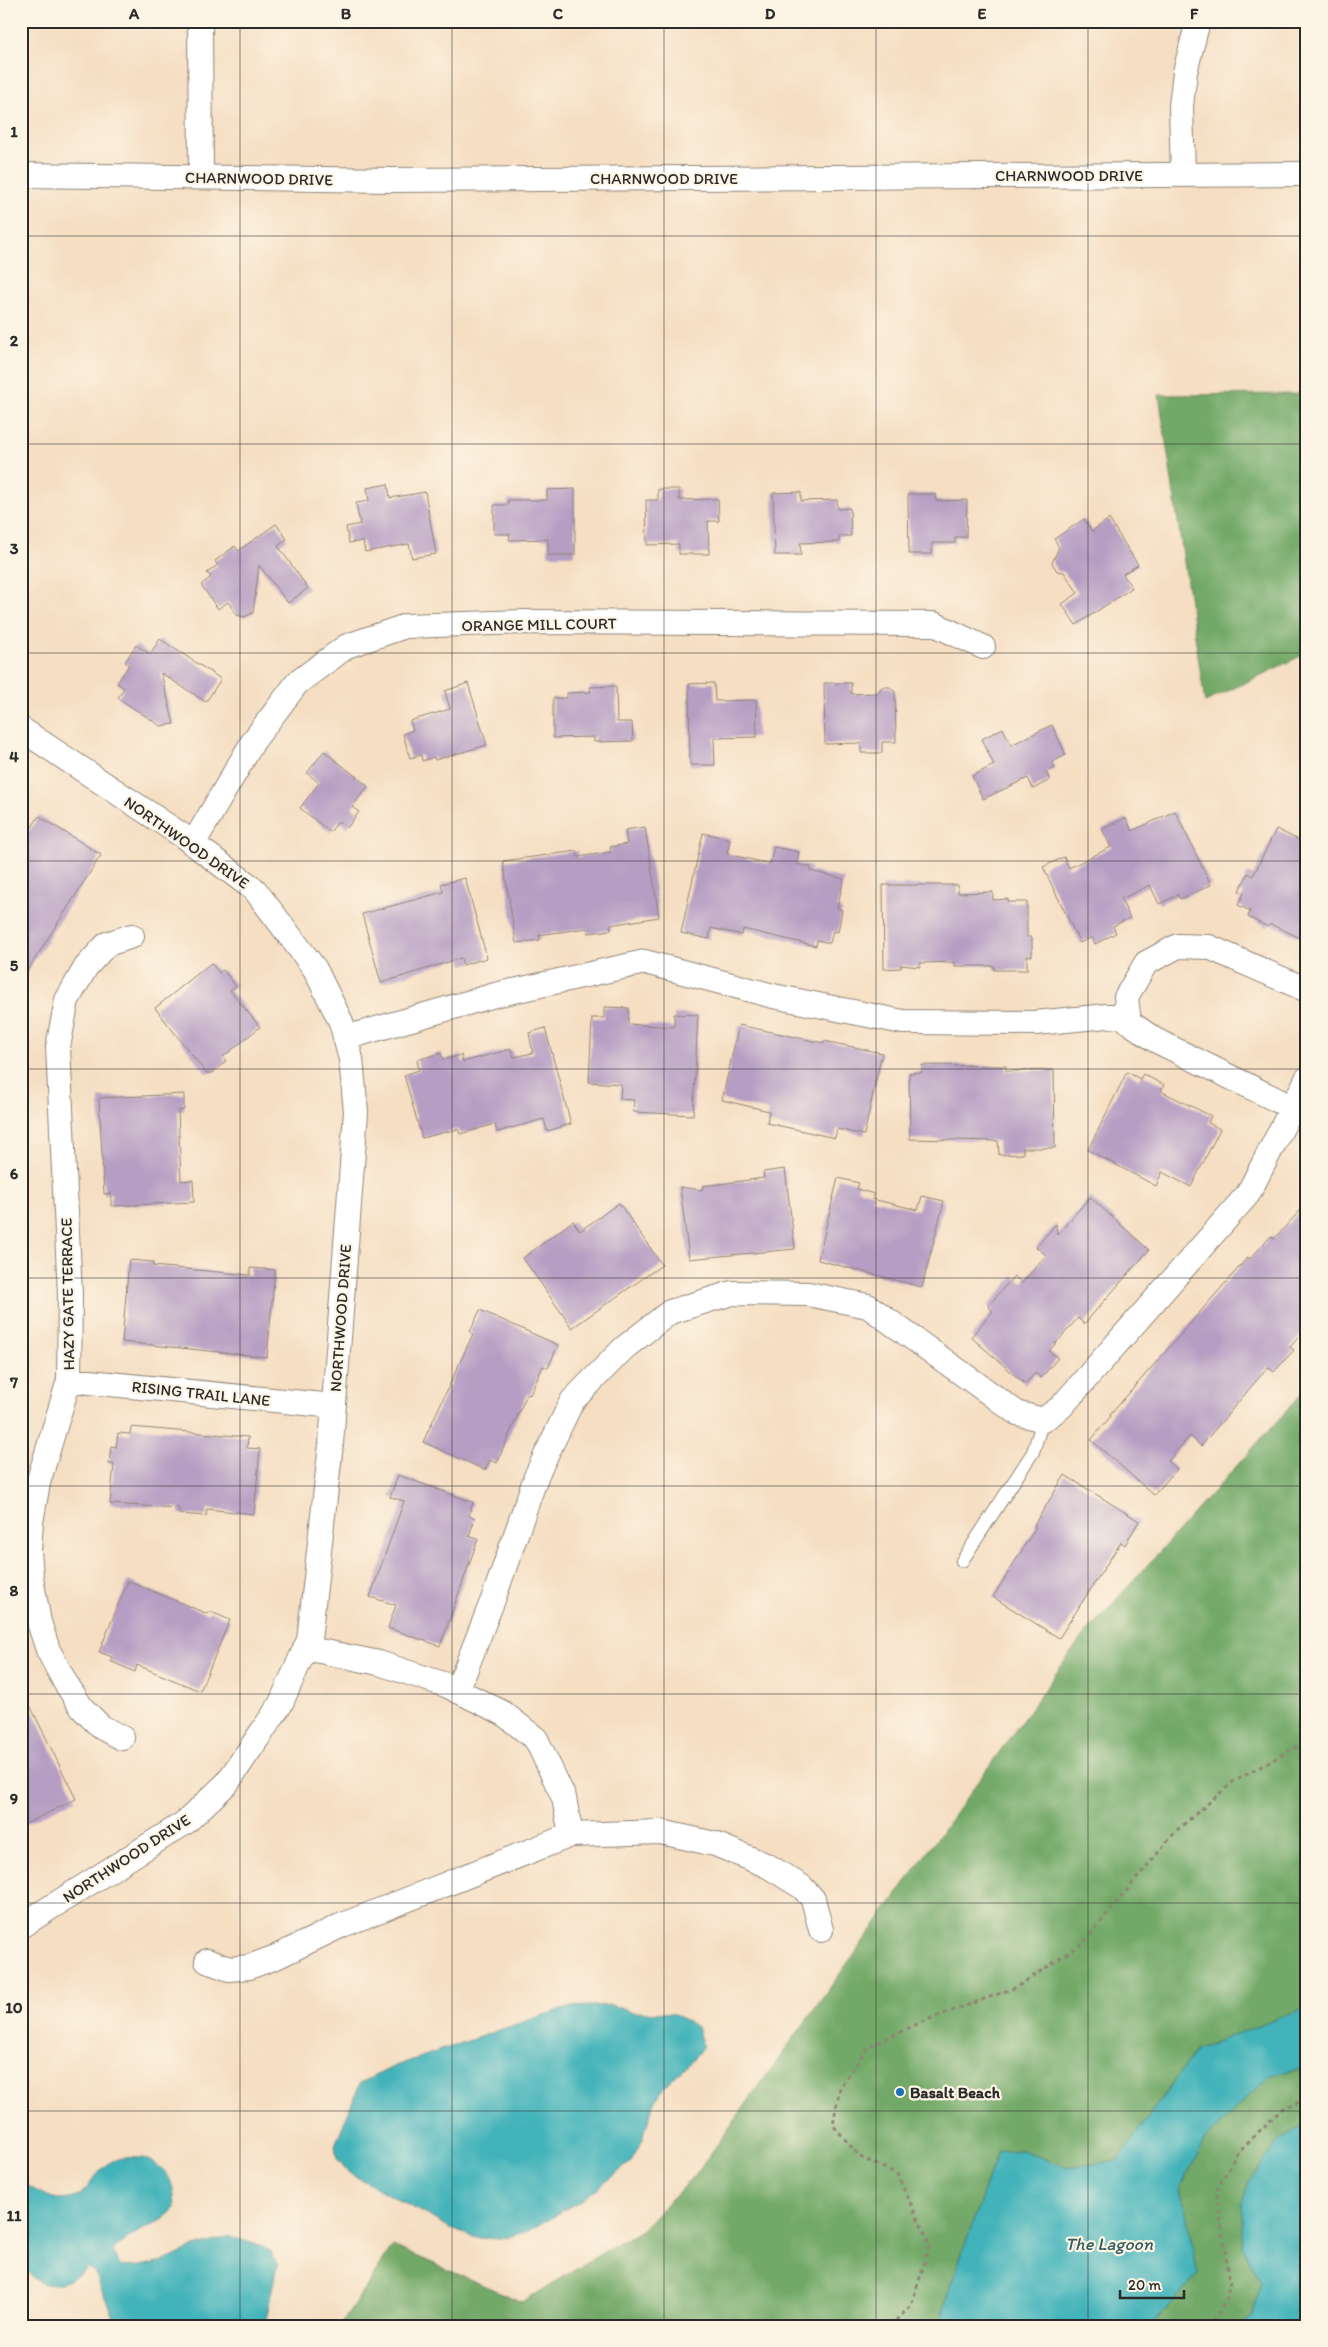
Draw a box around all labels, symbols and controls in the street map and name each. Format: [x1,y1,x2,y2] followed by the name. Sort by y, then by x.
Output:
[128,4,140,23] text: A
[341,4,352,23] text: B
[553,4,564,23] text: C
[765,4,776,23] text: D
[978,4,987,23] text: E
[1190,4,1199,23] text: F
[10,122,18,141] text: 1
[995,166,1143,185] street label: CHARNWOOD DRIVE
[185,168,333,189] street label: CHARNWOOD DRIVE
[590,169,738,188] street label: CHARNWOOD DRIVE
[10,331,19,350] text: 2
[10,539,19,558] text: 3
[461,614,617,635] street label: ORANGE MILL COURT
[9,747,19,766] text: 4
[121,792,253,893] street label: NORTHWOOD DRIVE
[10,956,19,975] text: 5
[10,1164,19,1183] text: 6
[57,1217,78,1370] street label: HAZY GATE TERRACE
[326,1243,355,1393] street label: NORTHWOOD DRIVE
[9,1373,18,1392] text: 7
[131,1377,271,1410] street label: RISING TRAIL LANE
[10,1581,19,1600] text: 8
[10,1789,18,1808] text: 9
[59,1810,194,1907] street label: NORTHWOOD DRIVE
[5,1998,23,2017] text: 10
[910,2083,1001,2102] place label: Basalt Beach
[894,2086,906,2098] marker: Basalt Beach
[7,2206,22,2225] text: 11
[1065,2233,1154,2255] water label: The Lagoon
[1120,2267,1184,2299] scale bar
[1128,2276,1162,2294] text: 20 m

